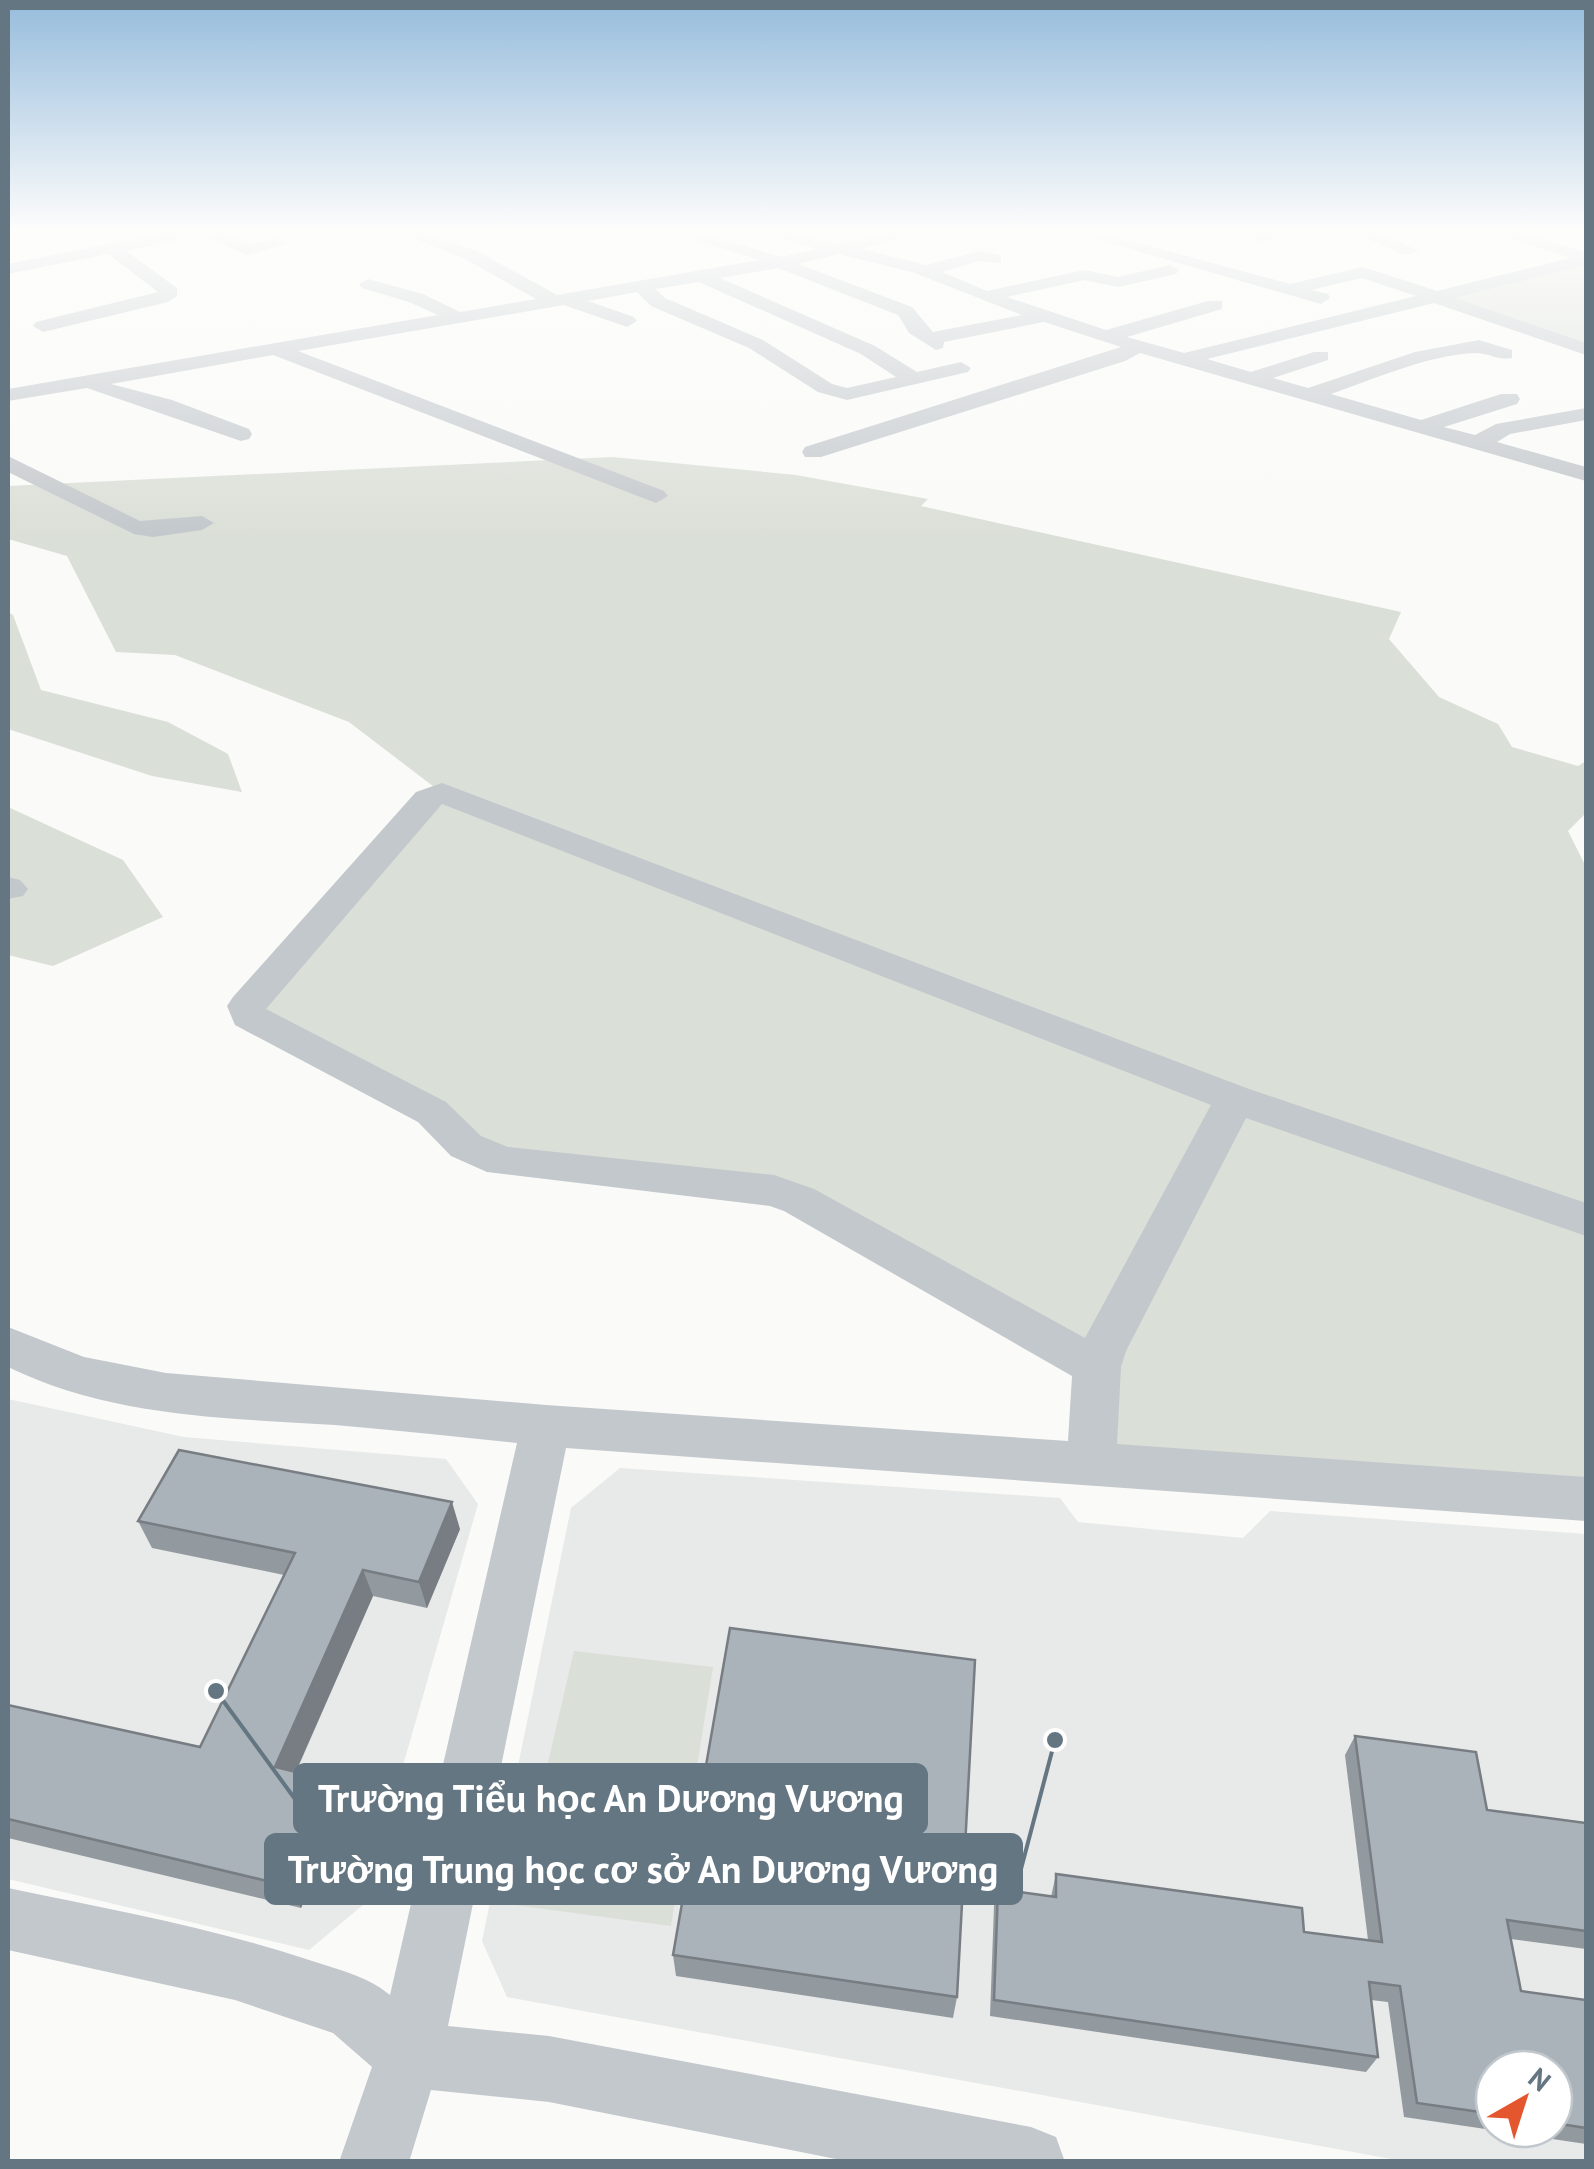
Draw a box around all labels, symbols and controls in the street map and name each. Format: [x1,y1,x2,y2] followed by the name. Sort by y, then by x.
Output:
[295,1765,926,1833] callout: Trường Tiểu học An Dương Vương
[318,1773,904,1822] text: Trường Tiểu học An Dương Vương
[266,1835,1021,1903] callout: Trường Trung học cơ sở An Dương Vương
[288,1844,998,1893] text: Trường Trung học cơ sở An Dương Vương
[1474,2049,1574,2149] north arrow
[1521,2059,1559,2099] text: N

